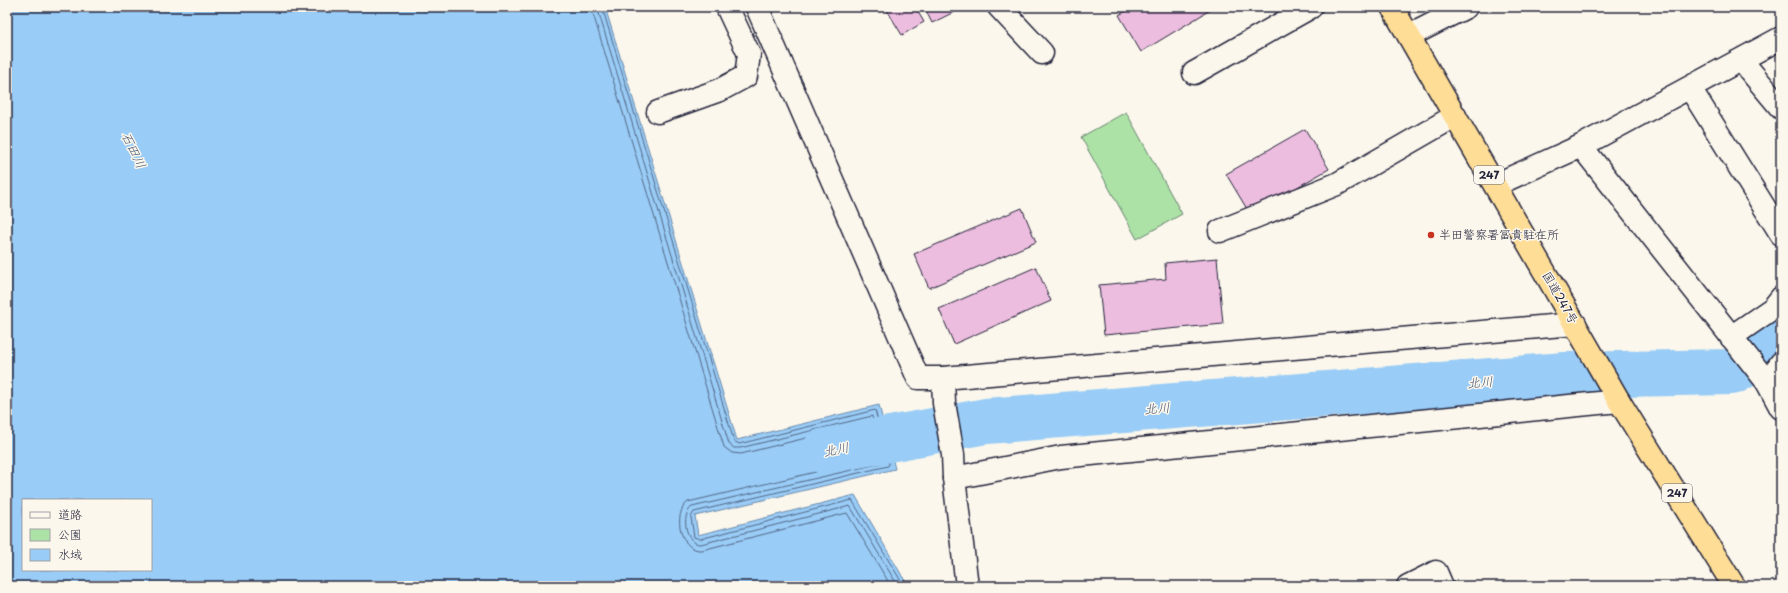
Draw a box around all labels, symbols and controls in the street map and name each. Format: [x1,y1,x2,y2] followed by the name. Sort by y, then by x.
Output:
[117,128,152,171] water label: 石田川
[1474,166,1504,184] road number: 247
[1439,225,1559,243] place label: 半田警察署冨貴駐在所
[1426,230,1436,240] marker: 半田警察署冨貴駐在所
[1538,268,1583,327] street label: 国道247号
[1466,371,1494,392] water label: 北川
[1143,397,1171,418] water label: 北川
[821,437,850,460] water label: 北川
[1662,484,1692,502] road number: 247
[22,499,152,571] legend
[58,505,82,523] text: 道路
[58,525,82,543] text: 公園
[58,545,82,563] text: 水域

